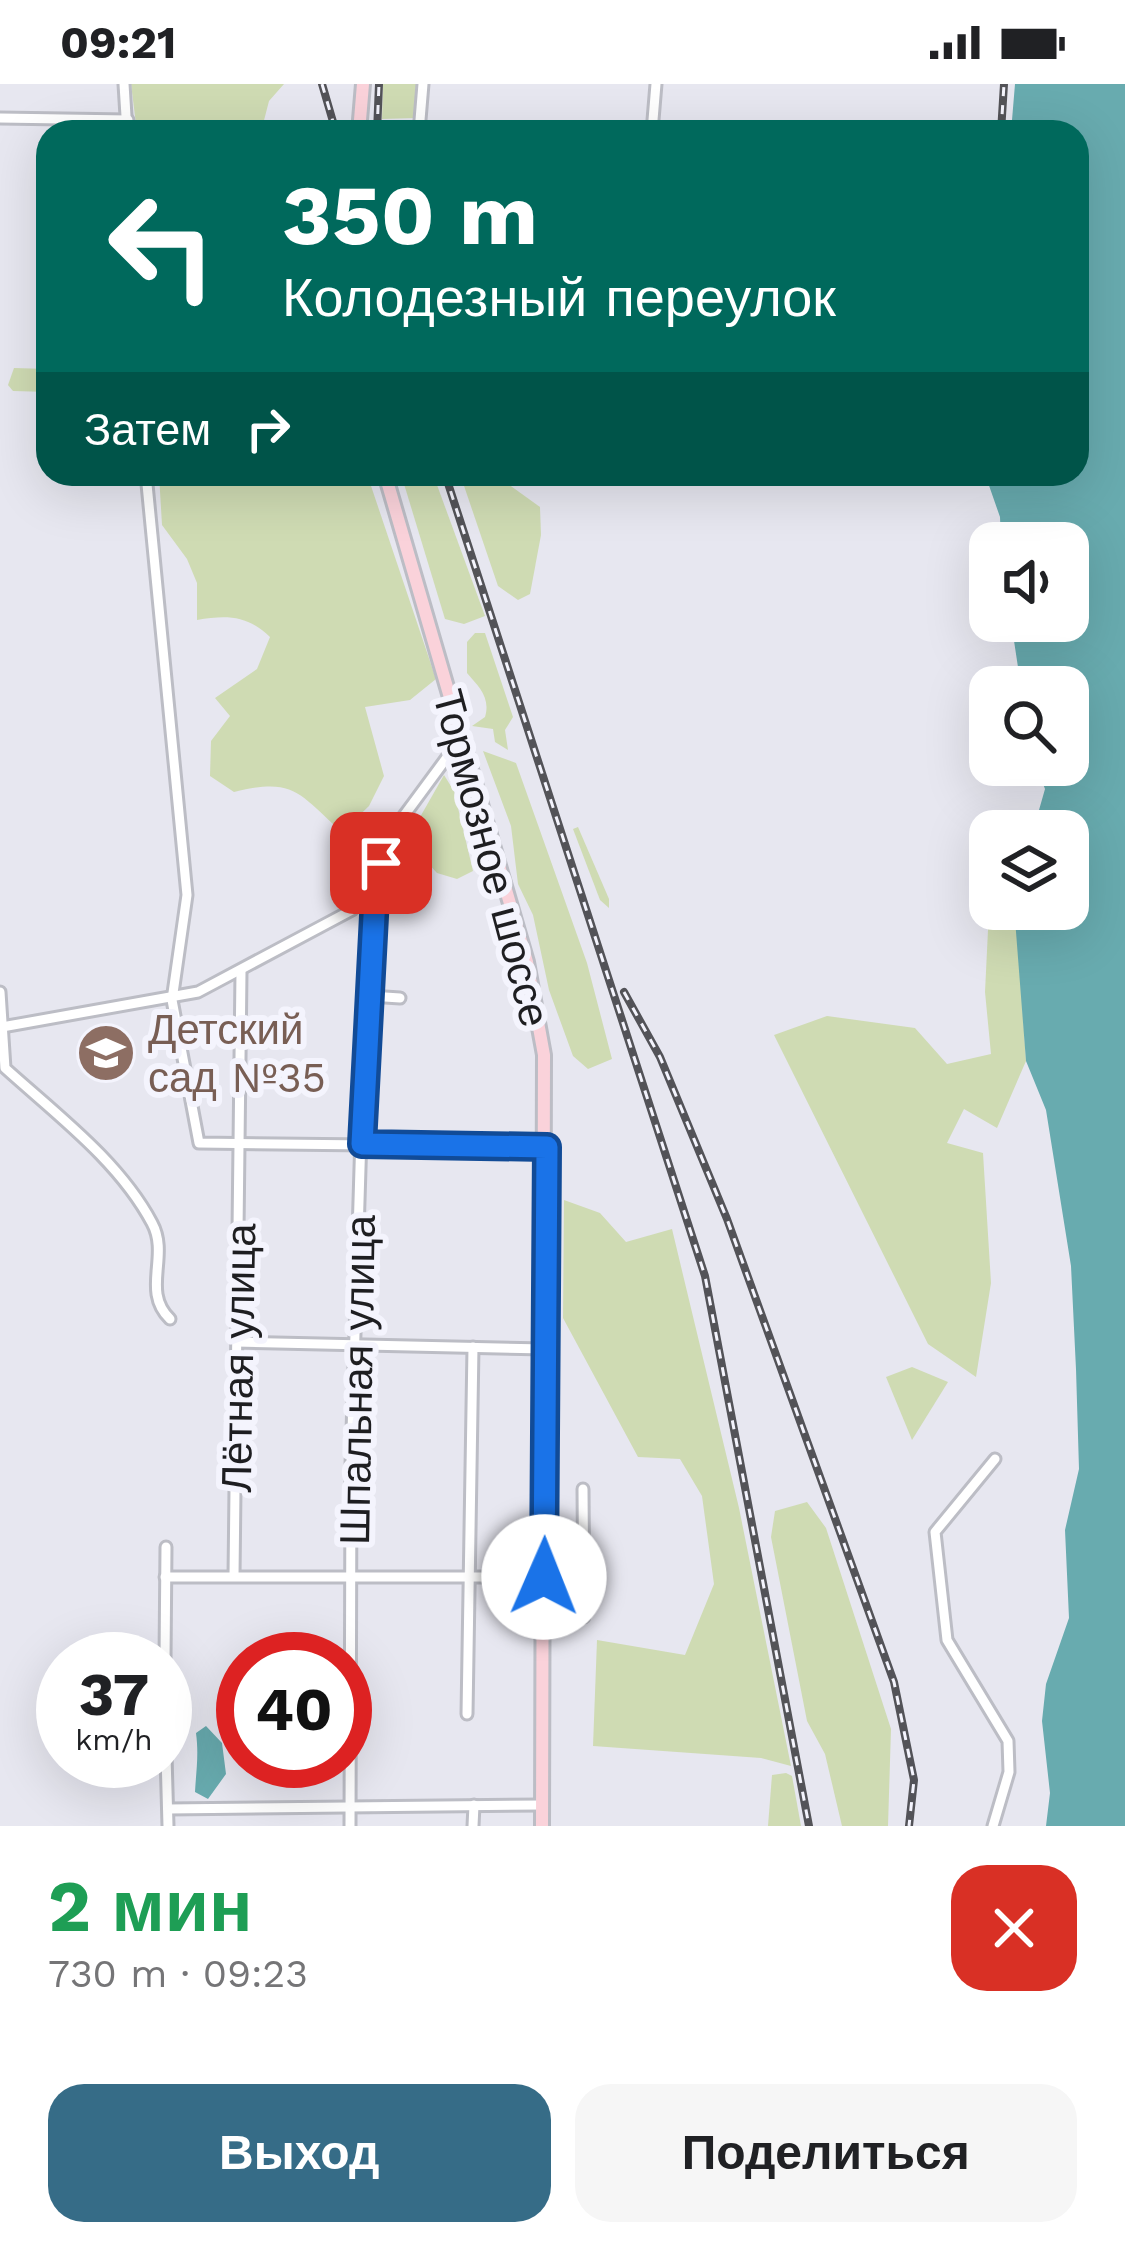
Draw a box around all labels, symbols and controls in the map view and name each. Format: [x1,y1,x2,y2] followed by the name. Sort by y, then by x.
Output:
[60,16,177,69] text: 09:21
[282,166,538,264] text: 350 m
[84,168,240,324] icon: left
[282,266,836,329] text: Колодезный переулок
[235,396,301,462] icon: right
[84,403,211,456] text: Затем
[969,522,1089,930] map controls
[969,522,1089,642] button: sound
[969,666,1089,786] button: search
[423,684,560,1032] street label: Тормозное шоссе
[969,810,1089,930] button: layers
[330,812,432,914] pin
[348,830,414,896] icon: arrive
[148,1005,326,1102] place label: Детский сад №35
[75,1022,137,1084] school or university icon: Детский сад №35
[330,1214,385,1545] street label: Шпальная улица
[212,1222,265,1493] street label: Лётная улица
[481,1514,607,1640] position arrow
[216,1632,372,1788] speed limit sign: 40
[79,1659,149,1730] text: 37
[75,1722,153,1757] text: km/h
[48,1864,253,1948] text: 2 мин
[951,1865,1077,1991] button: close
[48,1951,308,1996] text: 730 m · 09:23
[48,2084,551,2222] button: Выход
[575,2084,1077,2222] button: Поделиться

